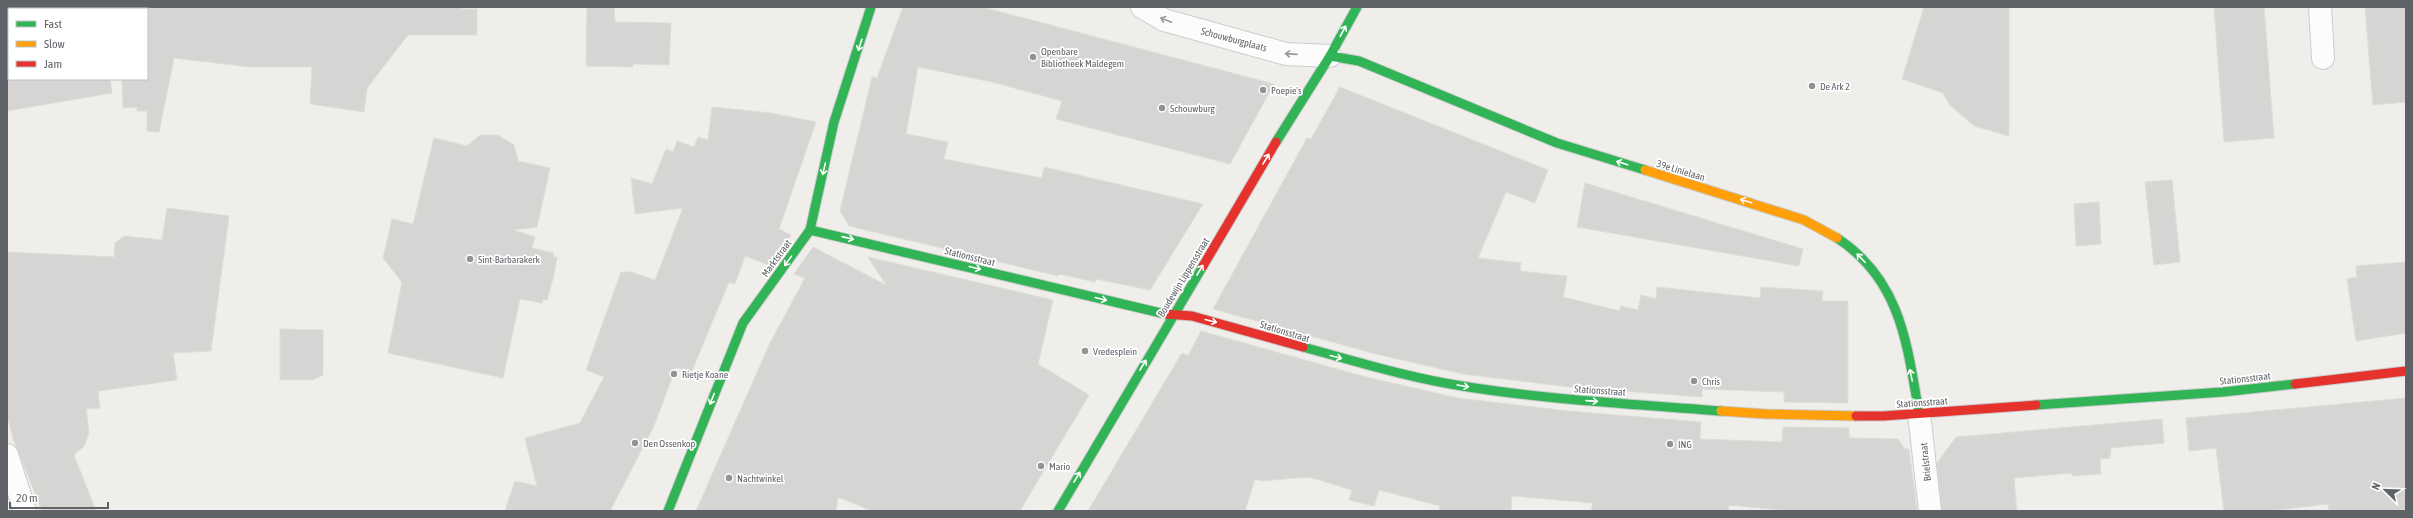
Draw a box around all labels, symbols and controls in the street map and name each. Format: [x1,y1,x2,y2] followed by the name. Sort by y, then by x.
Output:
[8,8,148,80] legend
[1160,16,1172,24] one-way arrow
[44,17,62,31] text: Fast
[1200,25,1269,54] street label: Schouwburgplaats
[1340,26,1348,38] one-way arrow
[44,37,65,51] text: Slow
[856,38,863,51] one-way arrow
[1041,46,1124,69] place label: Openbare Bibliotheek Maldegem
[1285,50,1298,57] one-way arrow
[1028,52,1038,62] marker: Openbare Bibliotheek Maldegem
[44,57,62,71] text: Jam
[1807,81,1817,91] marker: De Ark 2
[1820,81,1850,92] place label: De Ark 2
[1258,85,1268,95] marker: Poepie's
[1271,85,1302,96] place label: Poepie's
[1157,103,1167,113] marker: Schouwburg
[1170,103,1215,114] place label: Schouwburg
[1263,153,1271,165] one-way arrow
[1655,158,1706,183] street label: 39e Linielaan
[1616,159,1629,166] one-way arrow
[819,162,827,175] one-way arrow
[1740,197,1753,204] one-way arrow
[842,235,855,243] one-way arrow
[1155,236,1211,319] street label: Boudewijn Lippensstraat
[759,238,794,279] street label: Marktstraat
[944,245,996,268] street label: Stationsstraat
[1856,253,1866,263] one-way arrow
[465,254,475,264] marker: Sint-Barbarakerk
[478,254,541,265] place label: Sint-Barbarakerk
[784,256,792,267] one-way arrow
[1196,264,1204,276] one-way arrow
[968,265,981,273] one-way arrow
[1094,295,1107,303] one-way arrow
[1204,318,1217,325] one-way arrow
[1259,319,1311,344] street label: Stationsstraat
[1080,346,1090,356] marker: Vredesplein
[1093,346,1137,357] place label: Vredesplein
[1329,354,1342,361] one-way arrow
[1140,359,1148,371] one-way arrow
[669,369,679,379] marker: Rietje Koane
[682,369,729,380] place label: Rietje Koane
[1907,369,1915,382] one-way arrow
[2219,370,2271,387] street label: Stationsstraat
[1689,376,1699,386] marker: Chris
[1702,376,1721,387] place label: Chris
[1456,382,1469,390] one-way arrow
[1574,383,1626,398] street label: Stationsstraat
[708,392,715,404] one-way arrow
[1896,395,1948,410] street label: Stationsstraat
[1585,397,1598,404] one-way arrow
[630,438,640,448] marker: Den Ossenkop
[643,438,696,449] place label: Den Ossenkop
[1665,439,1675,449] marker: ING
[1678,439,1692,450] place label: ING
[1918,442,1933,482] street label: Brielstraat
[1036,461,1046,471] marker: Mario
[1049,461,1071,472] place label: Mario
[2365,470,2405,510] north arrow
[1074,471,1082,483] one-way arrow
[724,473,734,483] marker: Nachtwinkel
[737,473,784,484] place label: Nachtwinkel
[2369,481,2383,491] text: N
[10,484,108,510] scale bar
[16,491,38,505] text: 20 m

